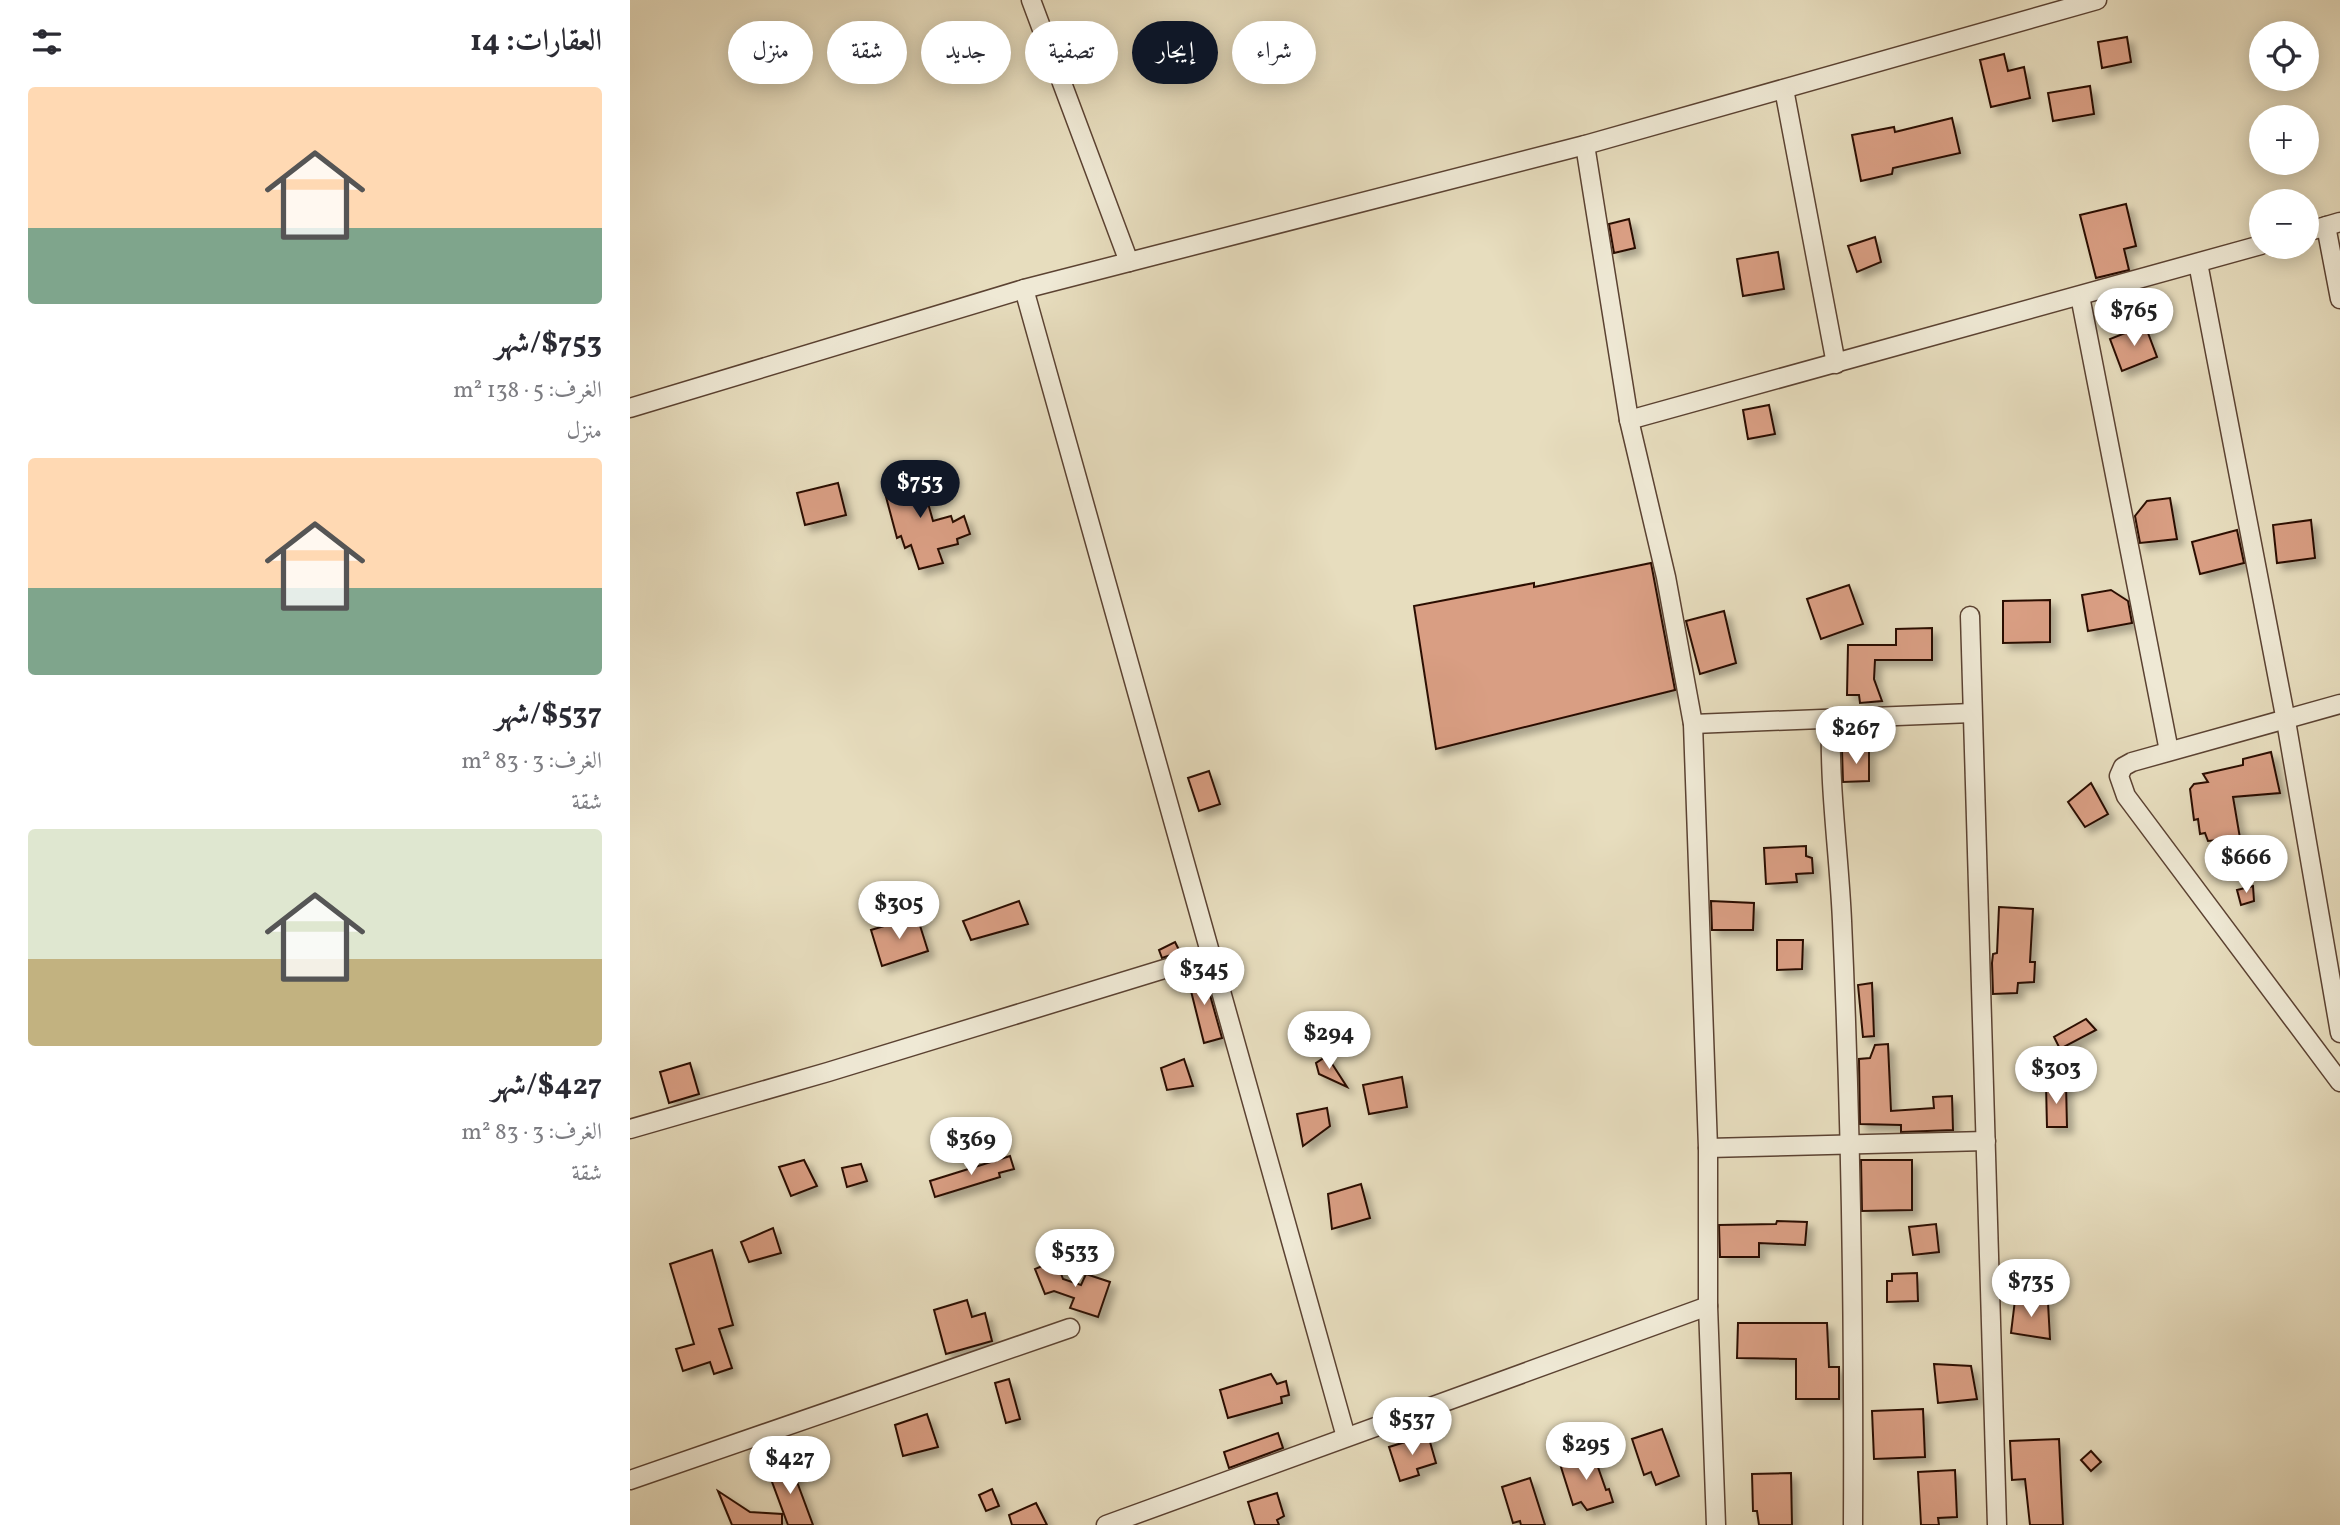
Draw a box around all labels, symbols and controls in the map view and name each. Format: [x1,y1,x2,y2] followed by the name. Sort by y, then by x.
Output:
[470,21,602,63] text: العقارات: 14
[728,21,813,84] chip: منزل
[827,21,907,84] chip: شقة
[921,21,1011,84] chip: جديد
[1025,21,1118,84] chip: تصفية
[1132,21,1218,84] chip: إيجار
[1232,21,1316,84] chip: شراء
[2249,21,2319,259] map controls
[2249,21,2319,91] button: locate
[28,23,66,61] icon: filters
[2249,105,2319,175] button: +
[252,132,378,258] icon: home
[2249,189,2319,259] button: −
[2093,288,2175,348] pin: $765
[2110,295,2158,327] text: $765
[495,323,602,365] text: $753/شهر
[453,375,602,407] text: الغرف: 5 · 138 m²
[567,416,602,448] text: منزل
[879,461,961,520] pin: $753
[897,467,943,499] text: $753
[252,503,378,629] icon: home
[495,694,602,736] text: $537/شهر
[1815,706,1897,766] pin: $267
[1832,713,1880,745] text: $267
[462,746,602,778] text: الغرف: 3 · 83 m²
[572,787,602,819] text: شقة
[2205,836,2287,895] pin: $666
[2221,842,2271,874] text: $666
[252,874,378,1000] icon: home
[858,881,940,941] pin: $305
[874,888,924,920] text: $305
[1163,948,1245,1007] pin: $345
[1179,954,1229,986] text: $345
[1288,1012,1370,1071] pin: $294
[1304,1018,1354,1050] text: $294
[2015,1046,2097,1106] pin: $303
[2031,1053,2081,1085] text: $303
[492,1065,602,1107] text: $427/شهر
[462,1117,602,1149] text: الغرف: 3 · 83 m²
[930,1118,1012,1177] pin: $369
[946,1124,996,1156] text: $369
[572,1158,602,1190] text: شقة
[1034,1230,1116,1289] pin: $533
[1051,1236,1099,1268] text: $533
[1990,1260,2072,1319] pin: $735
[2008,1266,2054,1298] text: $735
[1371,1398,1453,1457] pin: $537
[1389,1404,1435,1436] text: $537
[1545,1422,1627,1482] pin: $295
[1562,1429,1610,1461] text: $295
[749,1436,831,1496] pin: $427
[765,1443,815,1475] text: $427

